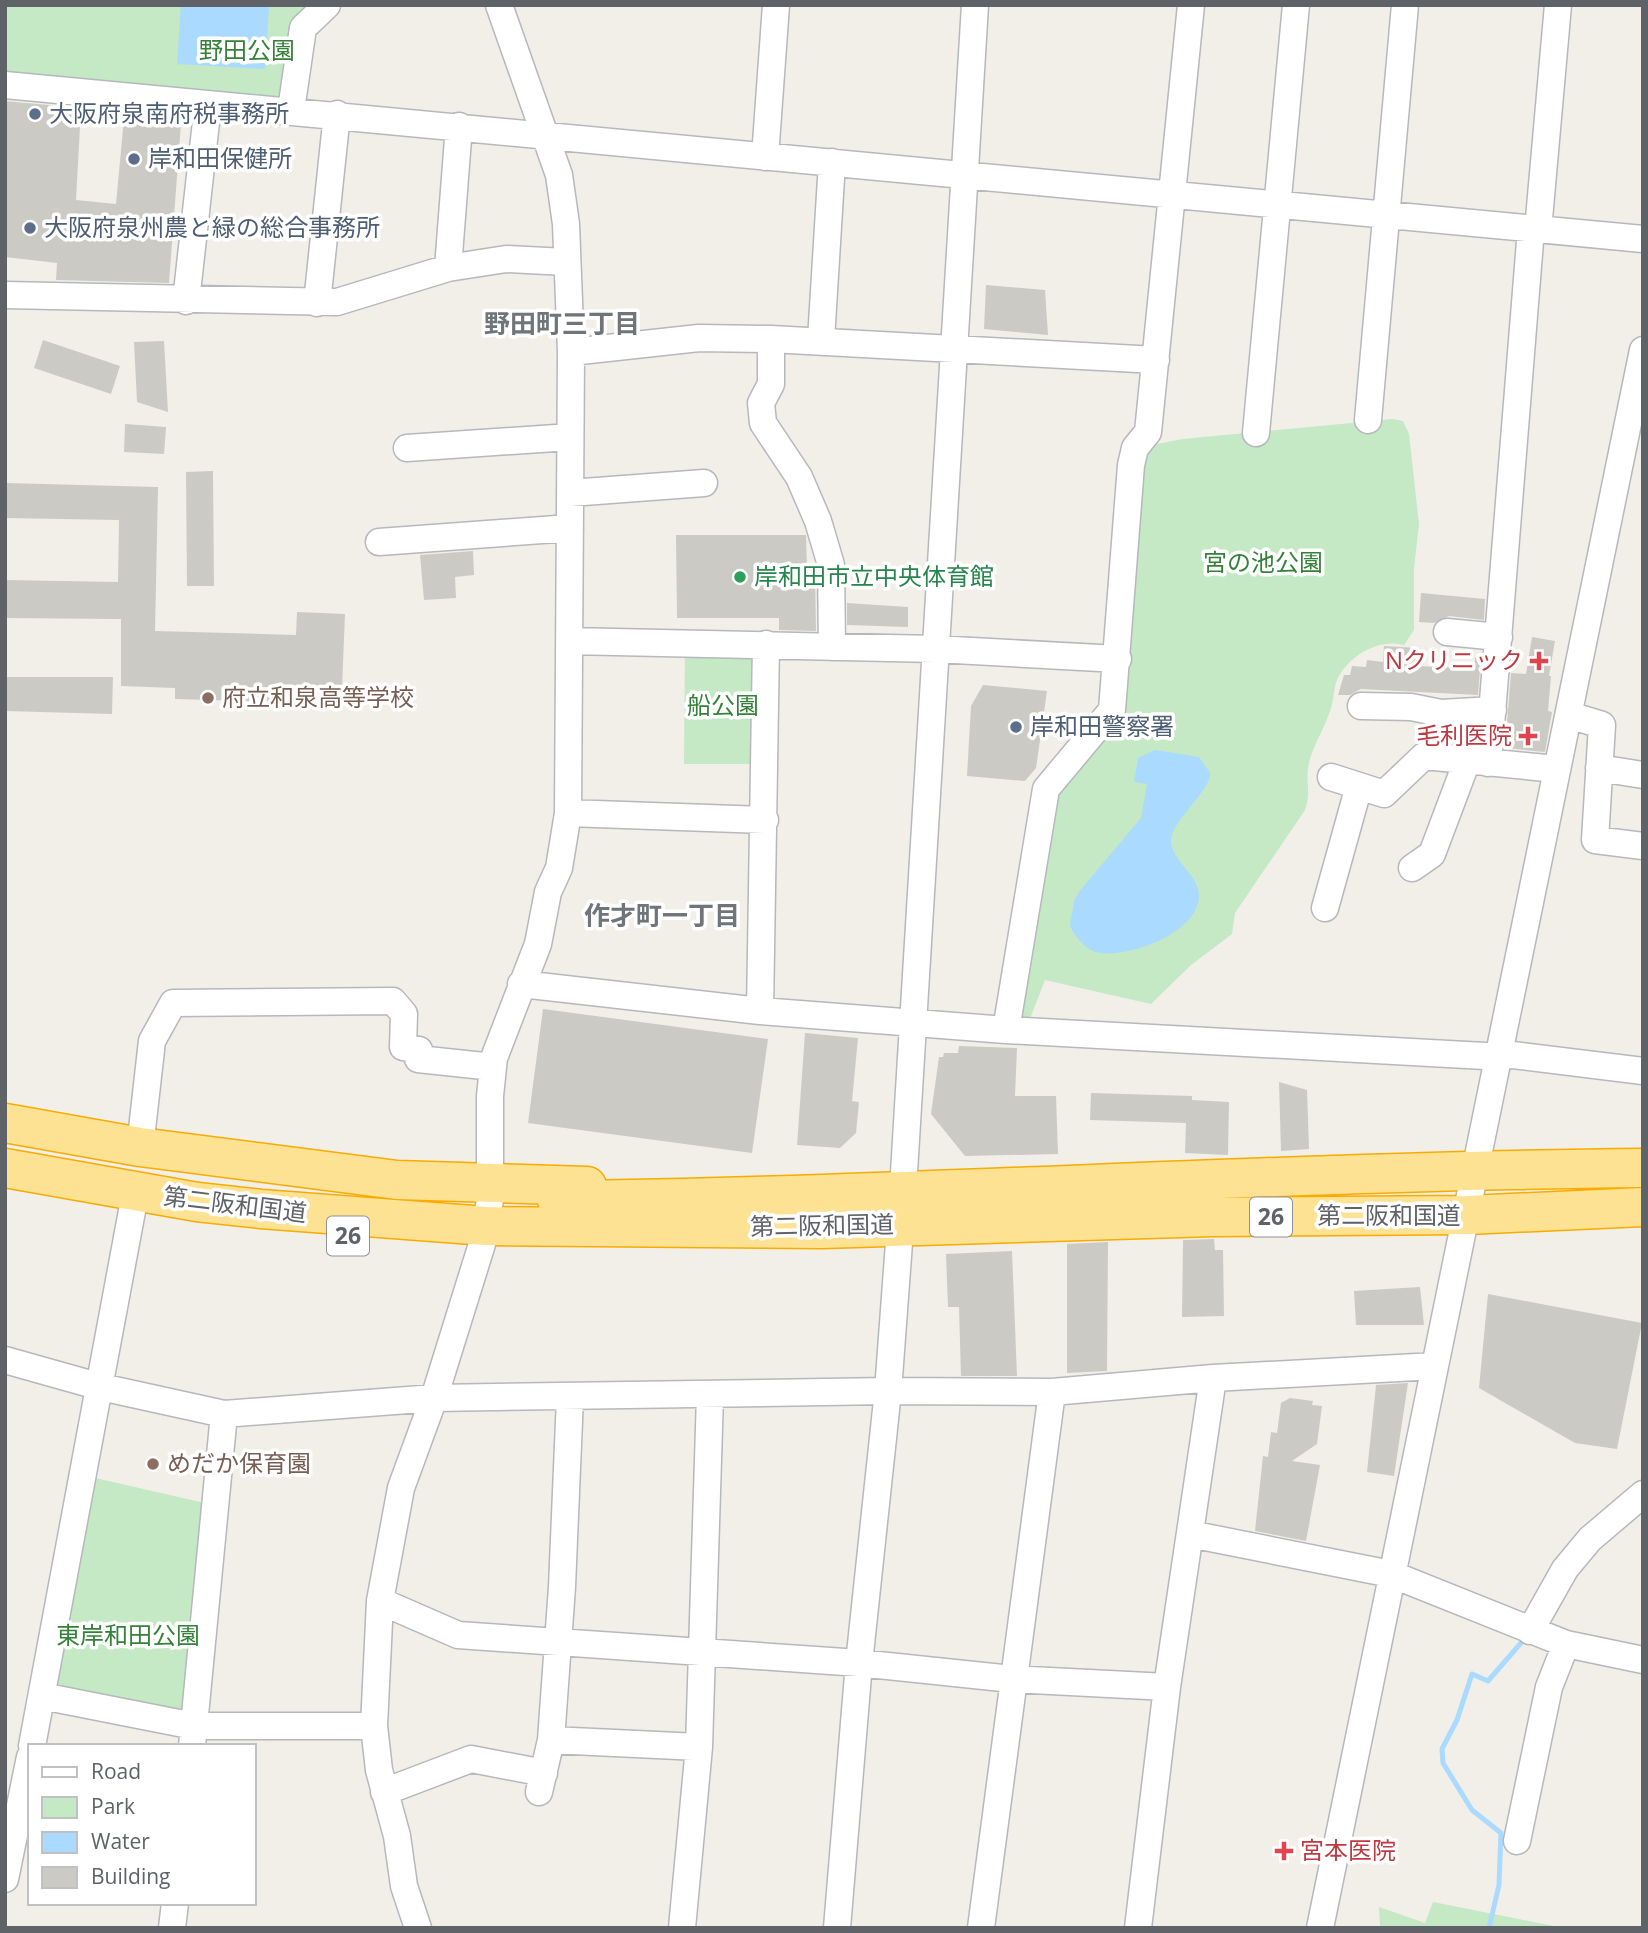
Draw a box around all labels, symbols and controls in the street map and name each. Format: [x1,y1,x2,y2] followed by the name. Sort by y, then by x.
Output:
[199,33,295,66] park label: 野田公園
[49,96,289,129] place label: 大阪府泉南府税事務所
[27,106,43,122] marker: 大阪府泉南府税事務所
[148,141,292,174] place label: 岸和田保健所
[126,151,142,167] marker: 岸和田保健所
[44,210,380,243] place label: 大阪府泉州農と緑の総合事務所
[22,220,38,236] marker: 大阪府泉州農と緑の総合事務所
[484,305,640,341] district label: 野田町三丁目
[1203,545,1323,578] park label: 宮の池公園
[754,559,994,592] place label: 岸和田市立中央体育館
[732,569,748,585] marker: 岸和田市立中央体育館
[1385,643,1523,676] place label: Nクリニック
[1529,651,1549,671] marker: Nクリニック
[222,680,414,713] place label: 府立和泉高等学校
[687,688,759,721] park label: 船公園
[200,690,216,706] marker: 府立和泉高等学校
[1030,709,1174,742] place label: 岸和田警察署
[1416,718,1512,751] place label: 毛利医院
[1008,719,1024,735] marker: 岸和田警察署
[1518,726,1538,746] marker: 毛利医院
[584,897,740,933] district label: 作才町一丁目
[162,1178,309,1229] street label: 第二阪和国道
[1250,1198,1292,1236] road number: 26
[1317,1198,1461,1231] street label: 第二阪和国道
[750,1207,894,1242] street label: 第二阪和国道
[327,1217,369,1256] road number: 26
[167,1446,311,1479] place label: めだか保育園
[145,1456,161,1472] marker: めだか保育園
[56,1618,200,1651] park label: 東岸和田公園
[28,1744,256,1905] legend
[91,1757,141,1785] text: Road
[91,1792,135,1820] text: Park
[91,1827,150,1855] text: Water
[1300,1833,1396,1866] place label: 宮本医院
[1274,1841,1294,1861] marker: 宮本医院
[91,1862,170,1890] text: Building

